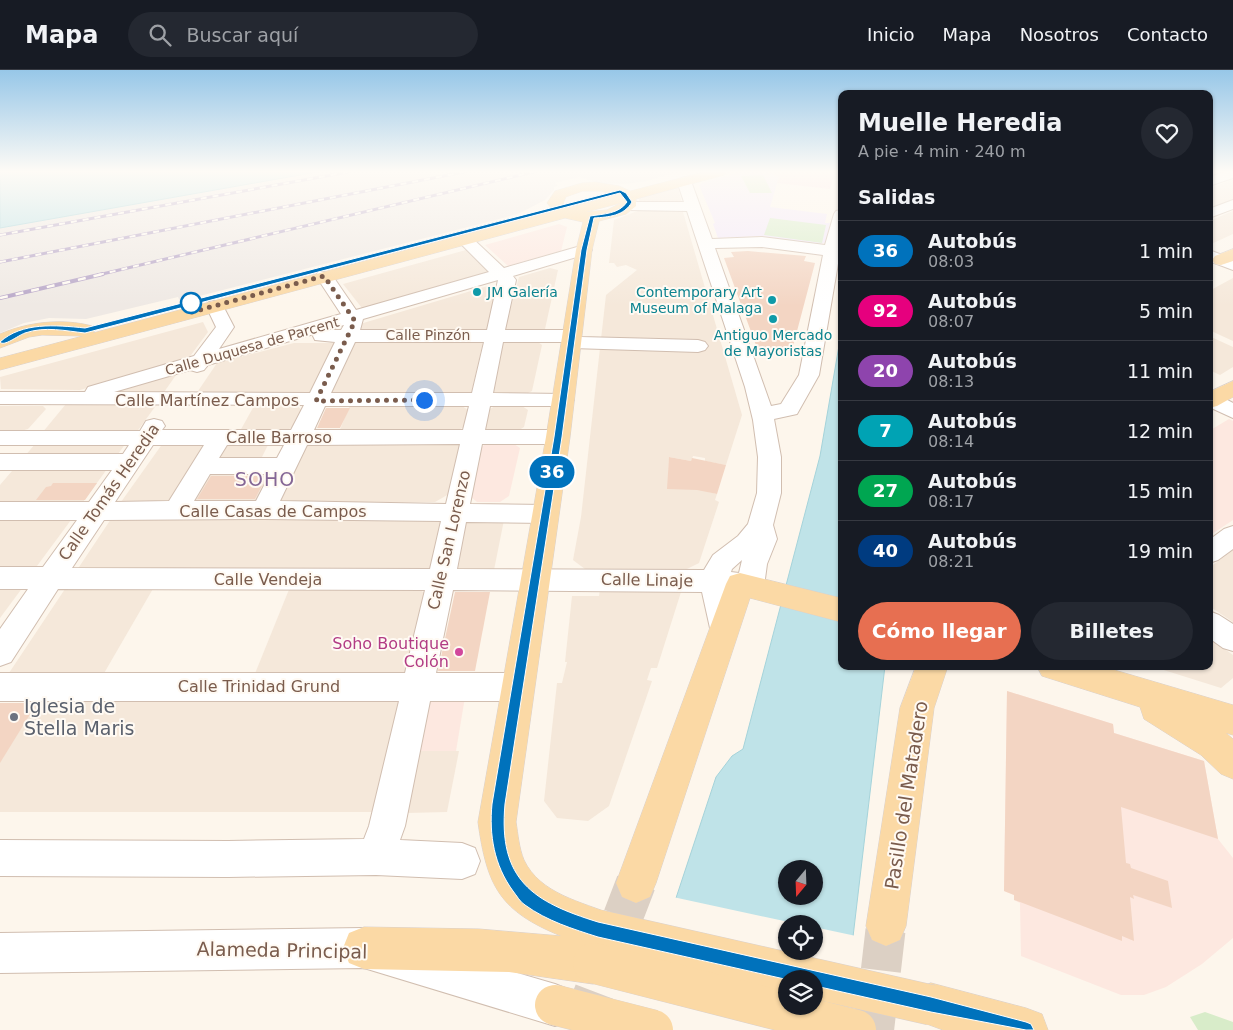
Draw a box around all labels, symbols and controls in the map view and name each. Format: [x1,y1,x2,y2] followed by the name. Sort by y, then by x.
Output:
[128,12,478,57] search box
[25,21,98,49] text: Mapa
[146,21,174,49] icon: search
[186,24,298,46] text: Buscar aquí
[867,24,915,45] text: Inicio
[943,24,992,45] text: Mapa
[1020,24,1099,45] text: Nosotros
[1127,24,1208,45] text: Contacto
[1141,107,1193,159] button: heart
[858,109,1062,137] text: Muelle Heredia
[858,142,1026,161] text: A pie · 4 min · 240 m
[858,186,935,208] text: Salidas
[928,230,1017,252] text: Autobús
[873,240,898,261] text: 36
[1139,240,1193,262] text: 1 min
[928,252,974,271] text: 08:03
[486,284,558,300] place label: JM Galería
[630,284,763,316] place label: Contemporary Art Museum of Malaga
[471,286,483,298] marker: JM Galería
[928,290,1017,312] text: Autobús
[180,292,202,314] unlabelled marker
[766,294,778,306] marker: Contemporary Art Museum of Malaga
[873,300,898,321] text: 92
[1139,300,1193,322] text: 5 min
[928,312,974,331] text: 08:07
[163,313,341,378] street label: Calle Duquesa de Parcent
[767,313,779,325] marker: Antiguo Mercado de Mayoristas
[386,327,470,343] street label: Calle Pinzón
[714,327,832,359] place label: Antiguo Mercado de Mayoristas
[928,350,1017,372] text: Autobús
[873,360,898,381] text: 20
[1127,360,1193,382] text: 11 min
[928,372,974,391] text: 08:13
[412,388,437,413] your location
[115,391,299,410] street label: Calle Martínez Campos
[928,410,1017,432] text: Autobús
[55,420,163,564] street label: Calle Tomás Heredia
[879,420,892,441] text: 7
[1127,420,1193,442] text: 12 min
[226,428,332,447] street label: Calle Barroso
[928,432,974,451] text: 08:14
[530,456,574,488] line badge: 36
[539,461,565,482] text: 36
[235,468,295,490] district label: SOHO
[424,468,474,612] street label: Calle San Lorenzo
[928,470,1017,492] text: Autobús
[873,480,898,501] text: 27
[1127,480,1193,502] text: 15 min
[928,492,974,511] text: 08:17
[179,502,367,521] street label: Calle Casas de Campos
[928,530,1017,552] text: Autobús
[873,540,898,561] text: 40
[1127,540,1193,562] text: 19 min
[928,552,974,571] text: 08:21
[214,570,322,589] street label: Calle Vendeja
[601,570,693,590] street label: Calle Linaje
[858,602,1021,660] button: Cómo llegar
[1031,602,1193,660] button: Billetes
[332,634,449,671] place label: Soho Boutique Colón
[453,646,465,658] marker: Soho Boutique Colón
[178,677,340,696] street label: Calle Trinidad Grund
[24,695,134,739] place label: Iglesia de Stella Maris
[880,699,932,891] street label: Pasillo del Matadero
[8,711,20,723] marker: Iglesia de Stella Maris
[778,860,822,905] north arrow
[778,860,823,1015] map controls
[778,915,823,960] button: locate
[196,938,368,962] street label: Alameda Principal
[778,970,823,1015] button: layers

